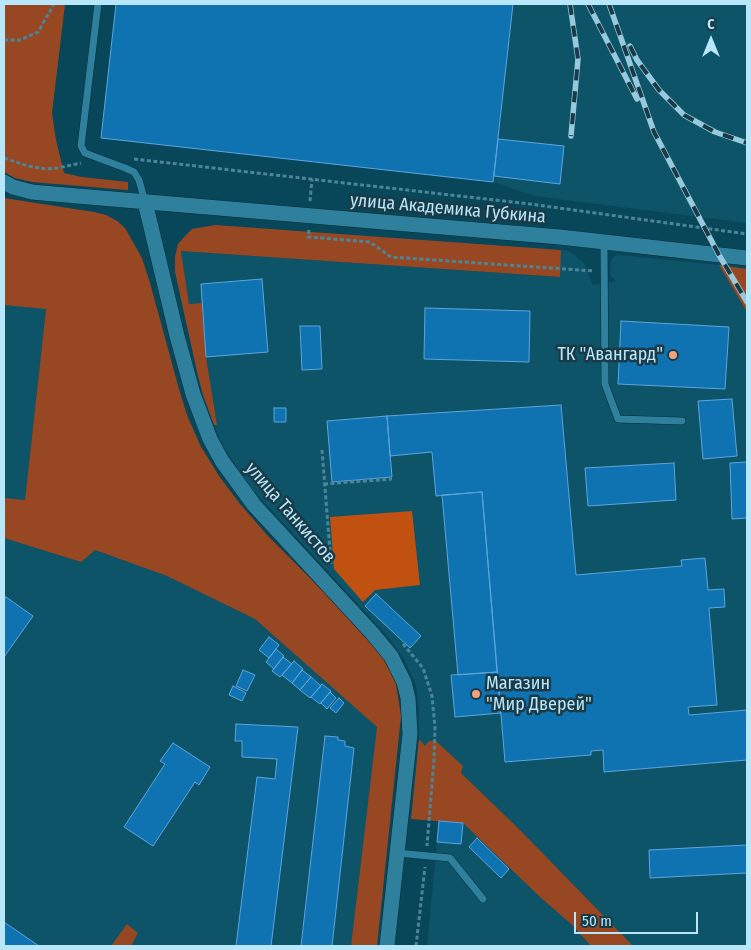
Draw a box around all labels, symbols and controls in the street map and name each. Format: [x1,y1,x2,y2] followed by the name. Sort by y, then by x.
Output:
[686,15,736,65] north arrow
[707,16,715,33] text: С
[349,190,547,228] street label: улица Академика Губкина
[557,344,663,366] place label: ТК "Авангард"
[667,349,679,361] marker: ТК "Авангард"
[240,458,340,568] street label: улица Танкистов
[486,673,592,716] place label: Магазин "Мир Дверей"
[470,688,482,700] marker: Магазин "Мир Дверей"
[576,902,700,934] scale bar
[582,912,612,930] text: 50 m

